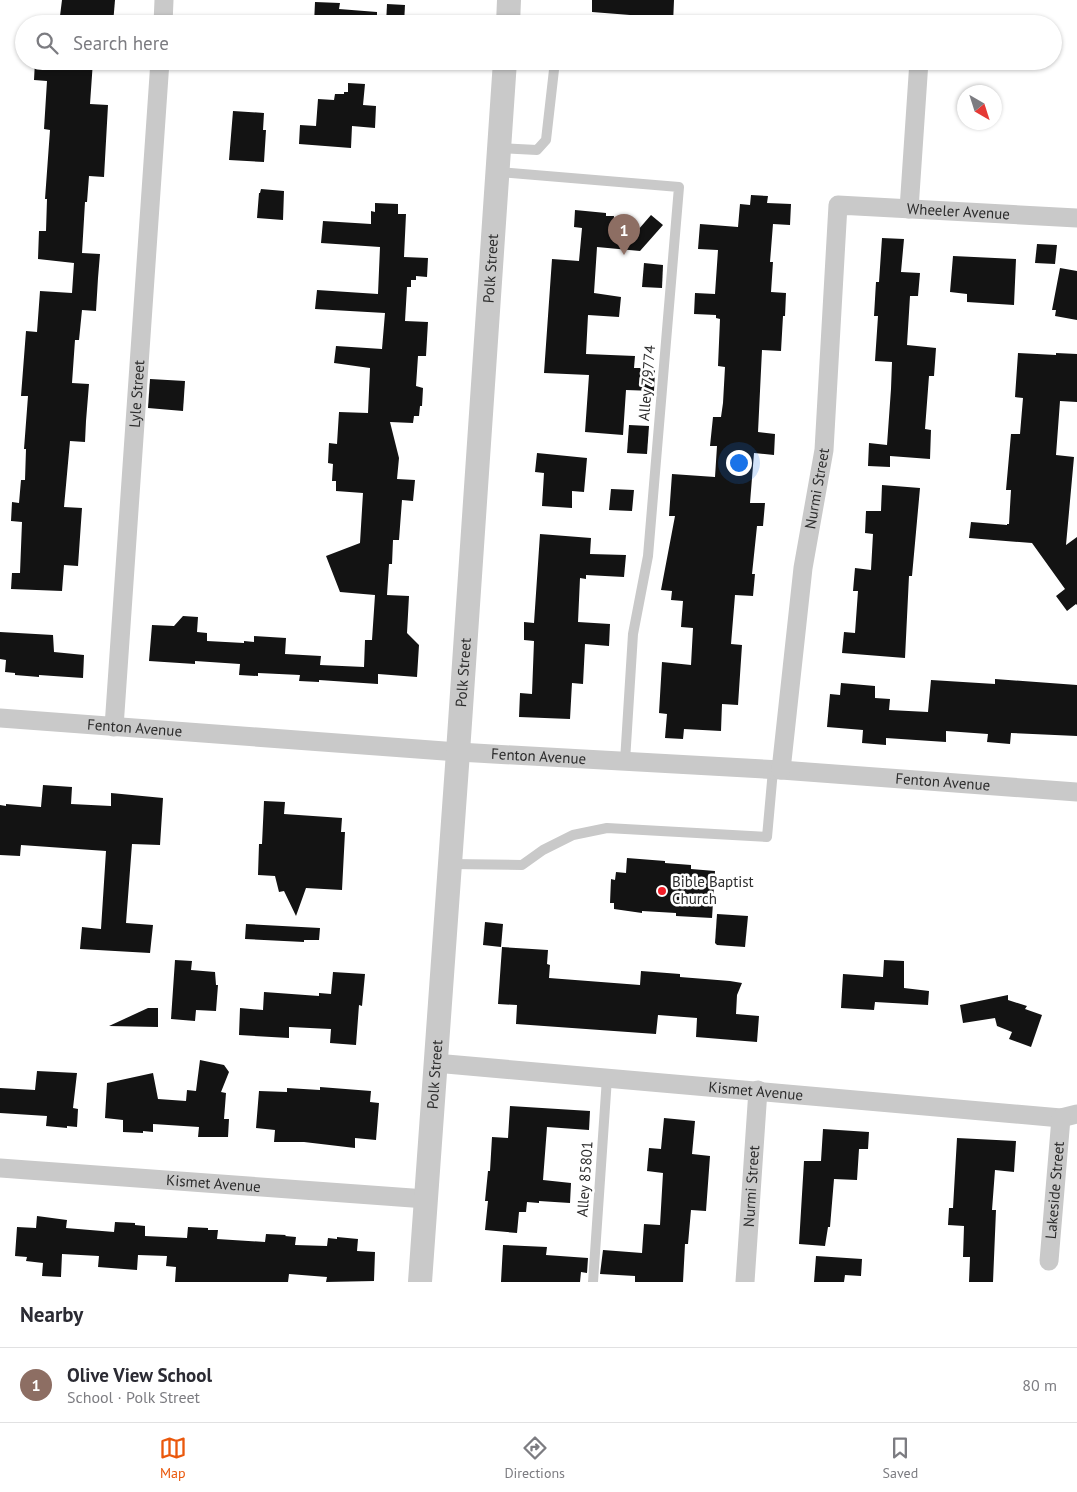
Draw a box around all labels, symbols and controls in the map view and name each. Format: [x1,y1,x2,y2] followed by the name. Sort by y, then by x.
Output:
[15,15,1062,70] search box
[33,29,61,57] icon: search
[73,31,169,55] text: Search here
[957,85,1002,130] north arrow
[906,199,1010,223] street label: Wheeler Avenue
[608,214,640,255] pin: 1
[479,233,502,304] street label: Polk Street
[634,344,659,422] street label: Alley 79774
[125,359,148,428] street label: Lyle Street
[800,446,833,530] street label: Nurmi Street
[726,450,752,476] your location
[451,637,475,708] street label: Polk Street
[86,714,183,740] street label: Fenton Avenue
[491,744,587,768] street label: Fenton Avenue
[895,769,991,795] street label: Fenton Avenue
[672,872,754,908] place label: Bible Baptist Church
[656,885,668,897] marker: Bible Baptist Church
[422,1039,446,1110] street label: Polk Street
[708,1077,804,1104] street label: Kismet Avenue
[572,1140,597,1218] street label: Alley 85801
[1041,1141,1068,1240] street label: Lakeside Street
[739,1145,763,1228] street label: Nurmi Street
[165,1170,261,1196] street label: Kismet Avenue
[20,1301,83,1328] text: Nearby
[67,1363,212,1387] text: Olive View School
[31,1375,41,1395] text: 1
[1022,1375,1057,1395] text: 80 m
[67,1387,200,1407] text: School · Polk Street
[159,1434,187,1482] tab: Map
[504,1434,565,1482] tab: Directions
[883,1434,918,1482] tab: Saved

